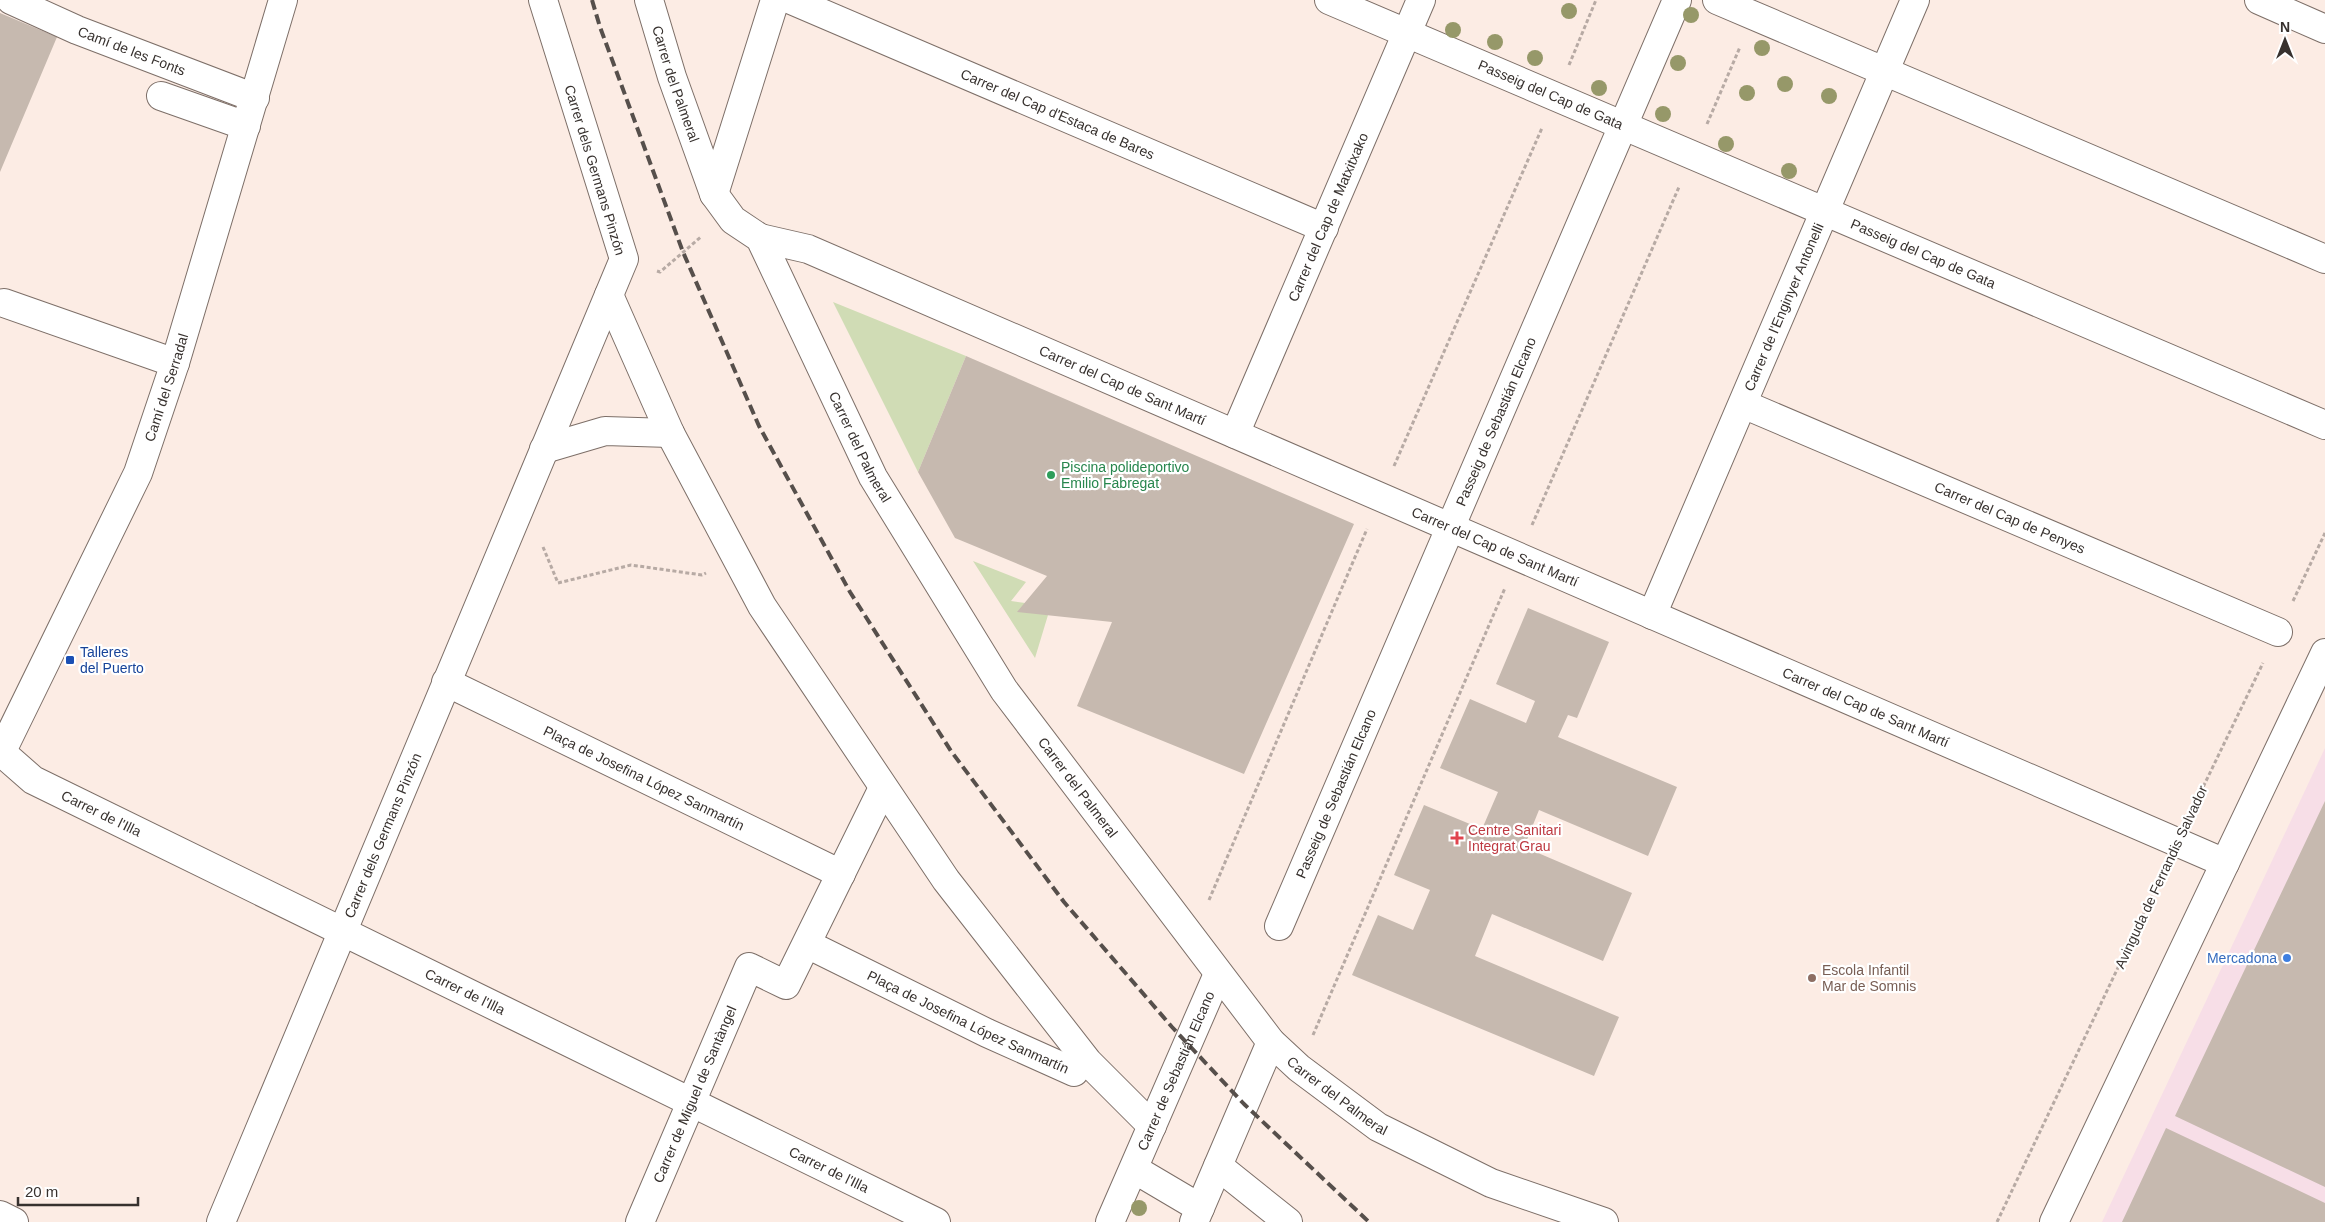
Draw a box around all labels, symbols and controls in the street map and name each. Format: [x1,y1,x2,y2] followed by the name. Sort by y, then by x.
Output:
[2260,15,2310,65] north arrow
[2280,19,2290,35] text: N
[76,23,188,79] street label: Camí de les Fonts
[649,24,703,144] street label: Carrer del Palmeral
[1476,57,1626,133] street label: Passeig del Cap de Gata
[958,66,1157,163] street label: Carrer del Cap d'Estaca de Bares
[561,83,629,257] street label: Carrer dels Germans Pinzón
[1285,130,1371,304] street label: Carrer del Cap de Matxitxako
[1848,216,1998,292] street label: Passeig del Cap de Gata
[1741,221,1827,393] street label: Carrer de l'Enginyer Antonelli
[141,332,191,444] street label: Camí del Serradal
[1452,335,1539,509] street label: Passeig de Sebastián Elcano
[1037,342,1208,428] street label: Carrer del Cap de Sant Martí
[826,389,895,505] street label: Carrer del Palmeral
[1061,459,1190,491] place label: Piscina polideportivo Emilio Fabregat
[1045,469,1057,481] marker: Piscina polideportivo Emilio Fabregat
[1932,479,2087,557] street label: Carrer del Cap de Penyes
[1409,504,1581,590] street label: Carrer del Cap de Sant Martí
[80,644,144,676] place label: Talleres del Puerto
[64,654,76,666] marker: Talleres del Puerto
[1780,664,1952,750] street label: Carrer del Cap de Sant Martí
[1293,707,1379,881] street label: Passeig de Sebastián Elcano
[541,723,747,834] street label: Plaça de Josefina López Sanmartín
[1035,734,1121,841] street label: Carrer del Palmeral
[341,750,424,920] street label: Carrer dels Germans Pinzón
[2112,783,2211,971] street label: Avinguda de Ferrandis Salvador
[59,787,144,840] street label: Carrer de l'Illa
[1468,822,1561,854] place label: Centre Sanitari Integrat Grau
[1450,831,1464,845] marker: Centre Sanitari Integrat Grau
[2207,950,2277,966] place label: Mercadona
[2281,952,2293,964] marker: Mercadona
[1822,962,1916,994] place label: Escola Infantil Mar de Somnis
[423,965,508,1018] street label: Carrer de l'Illa
[865,967,1071,1077] street label: Plaça de Josefina López Sanmartín
[1806,972,1818,984] marker: Escola Infantil Mar de Somnis
[1134,988,1218,1153] street label: Carrer de Sebastián Elcano
[650,1003,740,1185] street label: Carrer de Miguel de Santàngel
[1284,1053,1390,1138] street label: Carrer del Palmeral
[786,1143,872,1196] street label: Carrer de l'Illa
[18,1174,138,1206] scale bar
[25,1183,58,1200] text: 20 m

